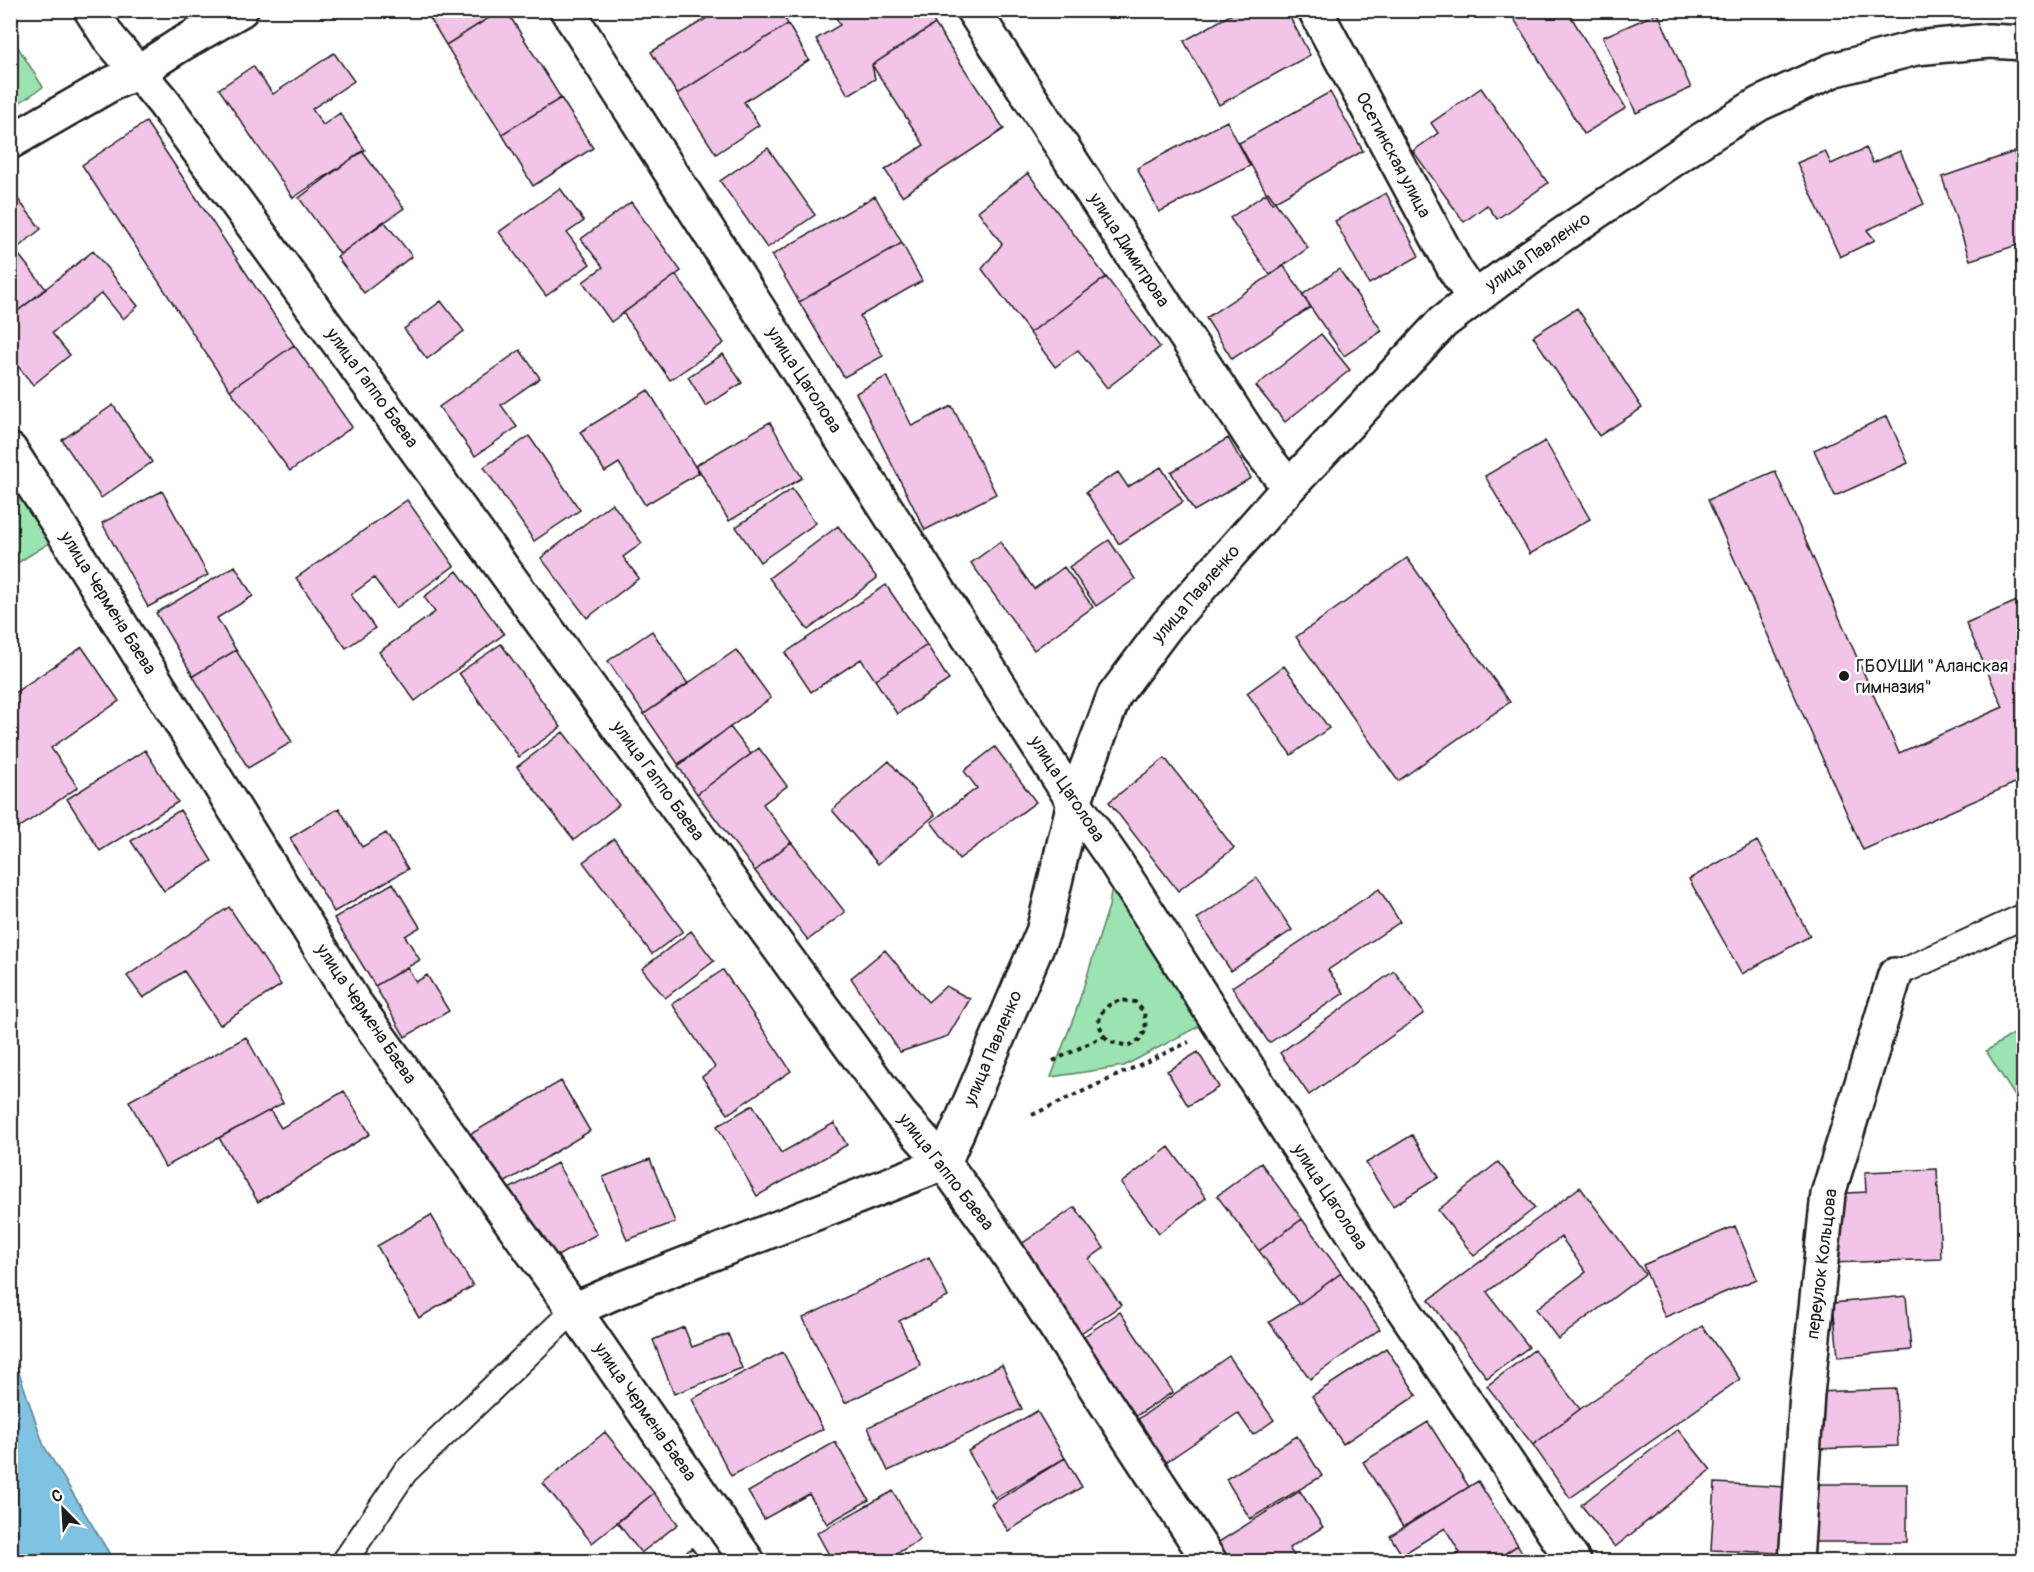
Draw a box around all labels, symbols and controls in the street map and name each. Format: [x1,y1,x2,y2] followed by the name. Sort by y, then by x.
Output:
[1350,88,1436,222] street label: Осетинская улица
[1083,188,1175,312] street label: улица Димитрова
[1480,207,1595,297] street label: улица Павленко
[761,322,847,437] street label: улица Цаголова
[320,323,423,453] street label: улица Гаппо Баева
[54,526,161,679] street label: улица Чермена Баева
[1146,540,1245,649] street label: улица Павленко
[1856,655,2008,699] place label: ГБОУШИ "Аланская гимназия"
[1837,669,1851,683] marker: ГБОУШИ "Аланская гимназия"
[606,716,709,846] street label: улица Гаппо Баева
[1024,731,1110,846] street label: улица Цаголова
[310,939,421,1088] street label: улица Чермена Баева
[958,987,1028,1110] street label: улица Павленко
[892,1108,999,1235] street label: улица Гаппо Баева
[1287,1139,1373,1254] street label: улица Цаголова
[1801,1187,1843,1341] street label: переулок Кольцова
[588,1337,702,1486] street label: улица Чермена Баева
[33,1479,93,1539] north arrow
[49,1485,66,1507] text: С

